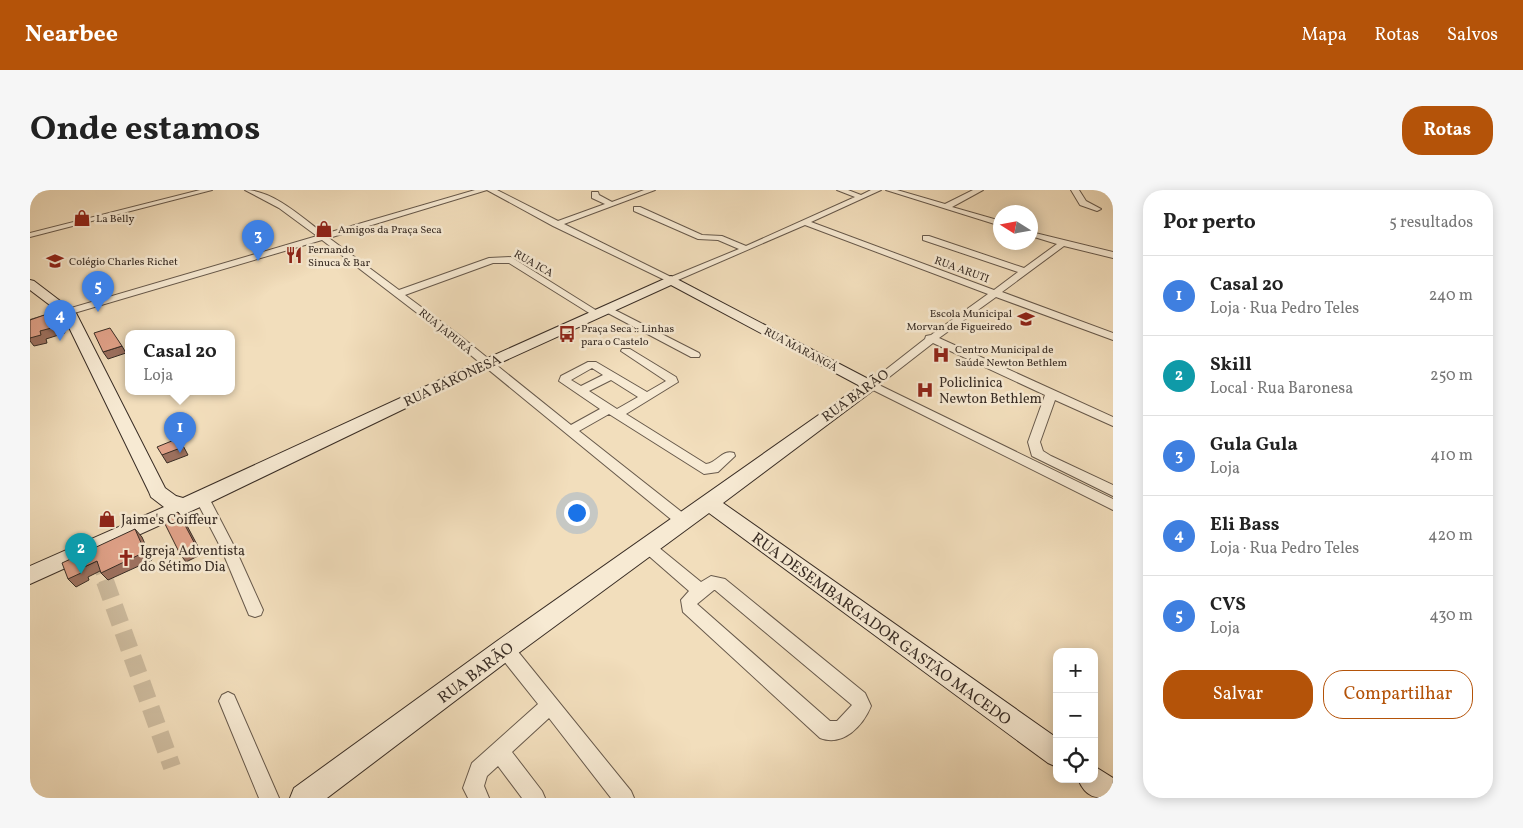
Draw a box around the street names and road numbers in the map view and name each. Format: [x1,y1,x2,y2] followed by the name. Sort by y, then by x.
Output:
[511,247,556,282] street label: RUA ICA
[932,254,991,287] street label: RUA ARUTI
[415,306,475,359] street label: RUA JAPURÁ
[761,325,840,376] street label: RUA MARANGÁ
[401,350,505,412] street label: RUA BARONESA
[818,365,893,427] street label: RUA BARÃO
[747,528,1015,732] street label: RUA DESEMBARGADOR GASTÃO MACEDO
[434,638,519,709] street label: RUA BARÃO

